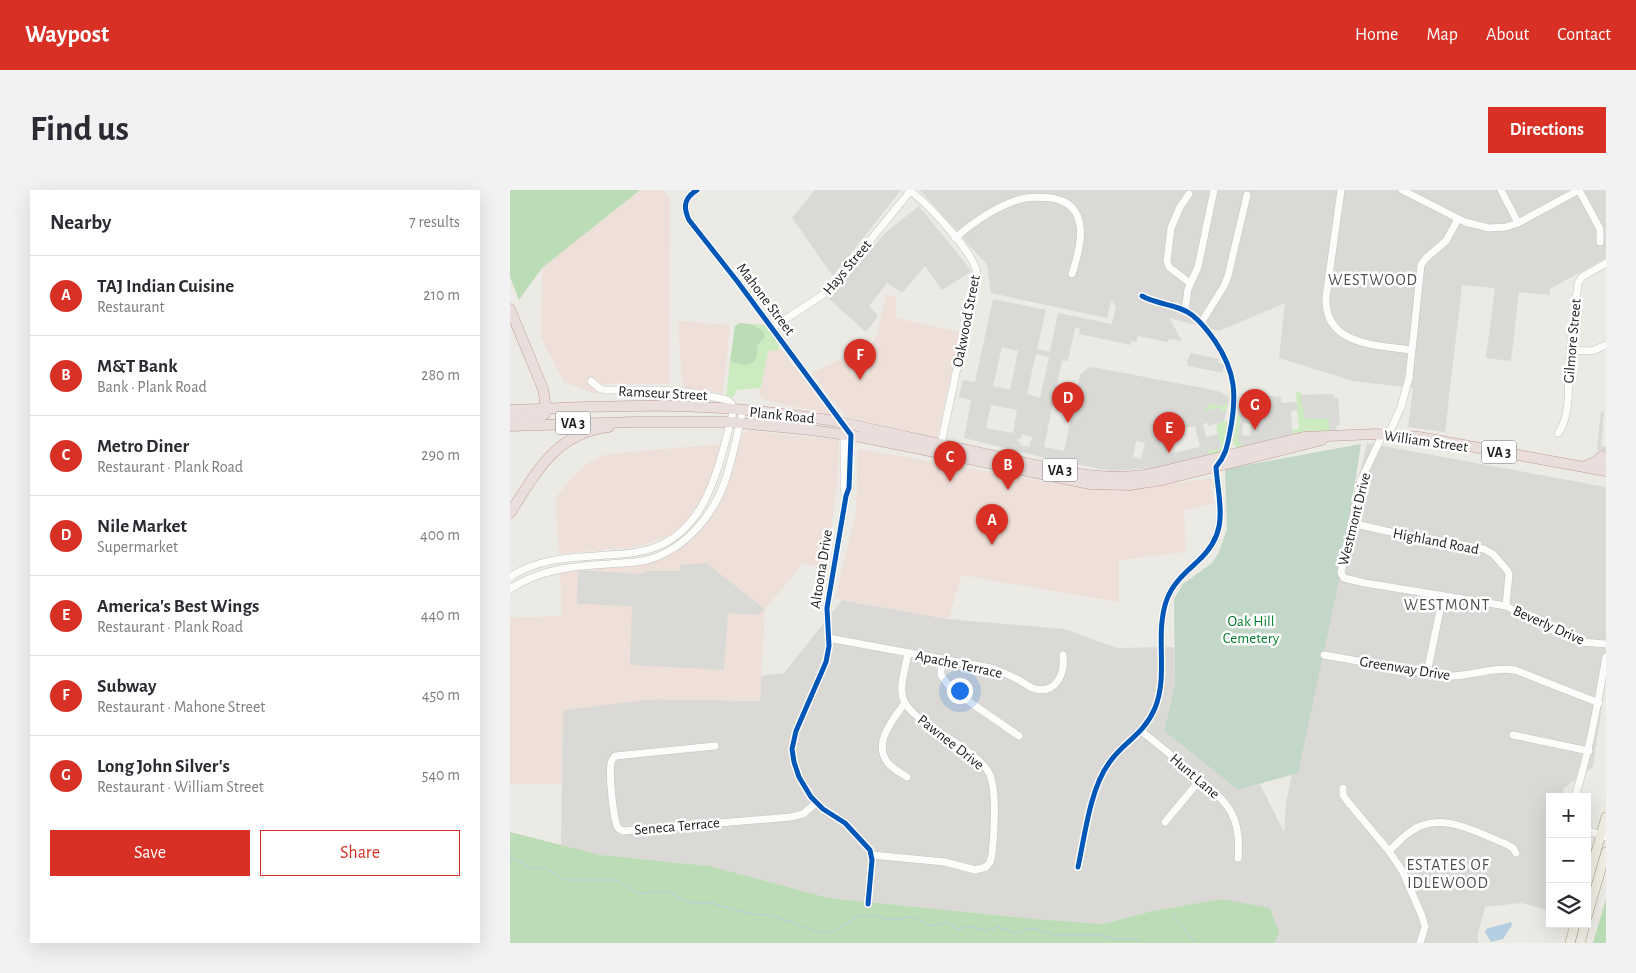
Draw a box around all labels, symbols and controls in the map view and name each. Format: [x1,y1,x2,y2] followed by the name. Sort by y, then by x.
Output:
[25,23,109,47] text: Waypost
[1355,26,1398,44] text: Home
[1426,26,1458,44] text: Map
[1486,26,1529,44] text: About
[1557,26,1611,44] text: Contact
[1488,107,1606,153] button: Directions
[30,112,129,147] text: Find us
[50,212,111,233] text: Nearby
[409,214,460,230] text: 7 results
[820,237,875,298] street label: Hays Street
[734,260,798,338] street label: Mahone Street
[1328,272,1418,288] district label: WESTWOOD
[950,274,983,368] street label: Oakwood Street
[97,277,234,296] text: TAJ Indian Cuisine
[61,287,71,303] text: A
[423,287,460,303] text: 210 m
[1561,298,1584,384] street label: Gilmore Street
[97,299,165,315] text: Restaurant
[844,339,876,380] pin: F
[97,357,178,376] text: M&T Bank
[61,367,71,383] text: B
[421,367,460,383] text: 280 m
[97,379,207,395] text: Bank · Plank Road
[1052,382,1084,423] pin: D
[618,384,708,403] street label: Ramseur Street
[1239,389,1271,430] pin: G
[749,405,815,426] street label: Plank Road
[556,412,590,434] road number: VA 3
[1153,412,1185,453] pin: E
[1383,428,1469,455] street label: William Street
[97,437,189,456] text: Metro Diner
[1482,440,1516,464] road number: VA 3
[934,441,966,482] pin: C
[62,447,70,463] text: C
[421,447,460,463] text: 290 m
[992,449,1024,490] pin: B
[1042,458,1078,482] road number: VA 3
[97,459,243,475] text: Restaurant · Plank Road
[1336,471,1373,567] street label: Westmont Drive
[976,504,1008,545] pin: A
[97,517,187,536] text: Nile Market
[1392,526,1480,557] street label: Highland Road
[61,527,71,543] text: D
[420,527,460,543] text: 400 m
[808,528,835,610] street label: Altoona Drive
[97,539,178,555] text: Supermarket
[97,597,259,616] text: America's Best Wings
[1404,597,1490,613] district label: WESTMONT
[1511,603,1587,648] street label: Beverly Drive
[62,607,70,623] text: E
[421,607,460,623] text: 440 m
[1223,614,1280,646] park label: Oak Hill Cemetery
[97,619,243,635] text: Restaurant · Plank Road
[914,648,1004,681] street label: Apache Terrace
[1359,654,1451,683] street label: Greenway Drive
[97,677,157,696] text: Subway
[947,678,973,704] your location
[62,687,70,703] text: F
[422,687,460,703] text: 450 m
[97,699,265,715] text: Restaurant · Mahone Street
[915,712,987,773] street label: Pawnee Drive
[1167,751,1222,802] street label: Hunt Lane
[97,757,230,776] text: Long John Silver's
[61,767,71,783] text: G
[422,767,460,783] text: 540 m
[97,779,264,795] text: Restaurant · William Street
[1546,793,1591,928] map controls
[1546,793,1591,838] button: +
[634,815,721,838] street label: Seneca Terrace
[50,830,250,876] button: Save
[260,830,460,876] button: Share
[1546,838,1591,883] button: −
[1406,857,1490,891] district label: ESTATES OF IDLEWOOD
[1546,883,1591,928] button: layers

